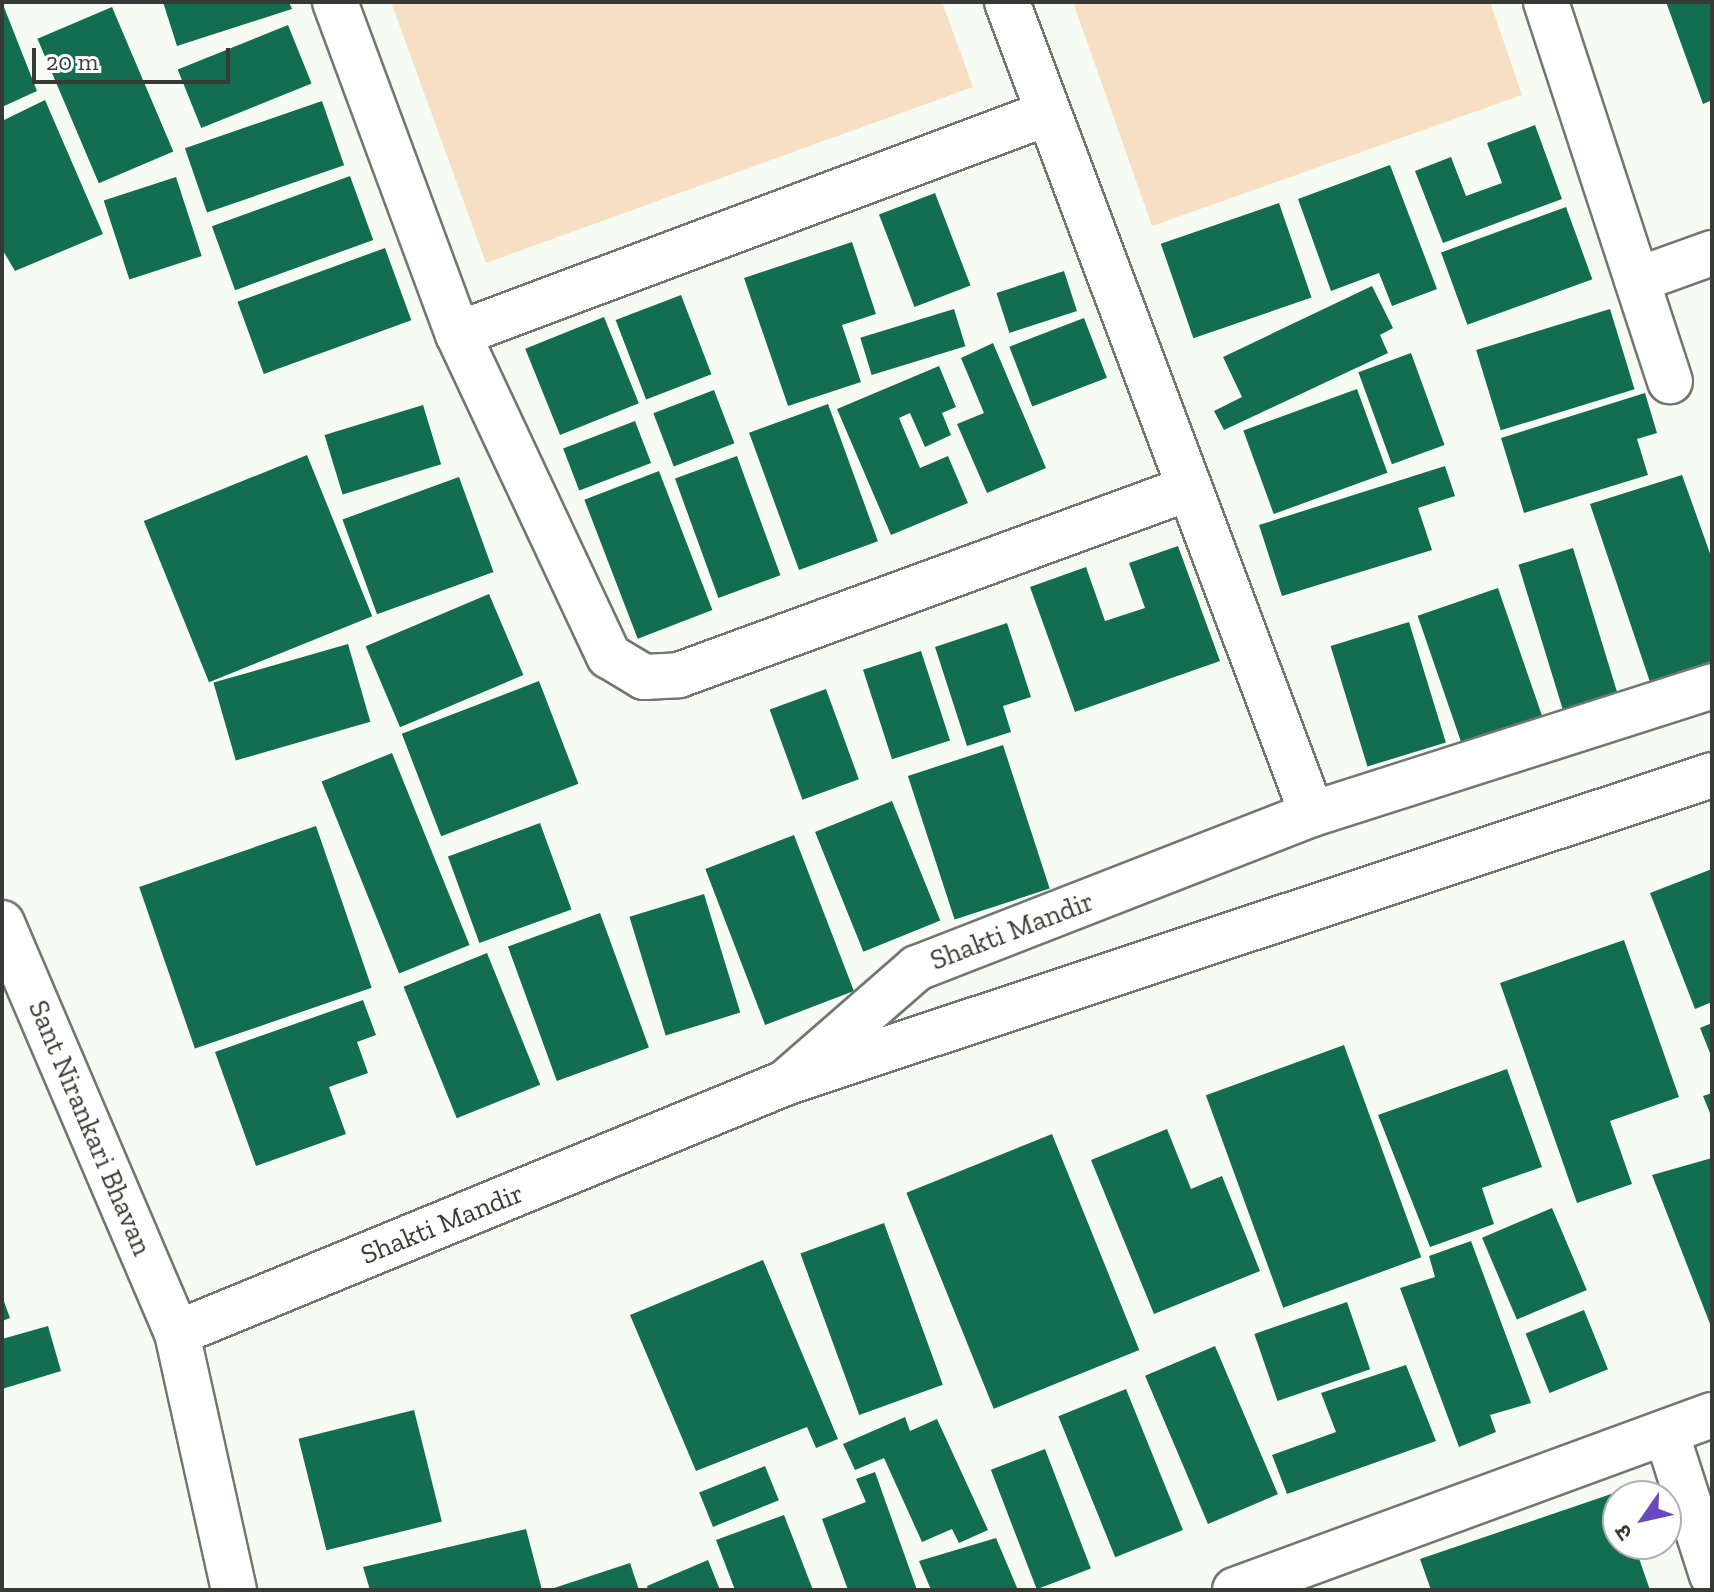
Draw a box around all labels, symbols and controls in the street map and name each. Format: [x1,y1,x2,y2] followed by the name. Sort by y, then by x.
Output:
[36,32,234,82] scale bar
[46,47,98,76] text: 20 m
[926,884,1098,978] street label: Shakti Mandir
[21,995,159,1261] street label: Sant Nirankari Bhavan
[356,1176,528,1272] street label: Shakti Mandir
[1602,1480,1682,1560] north arrow
[1609,1520,1638,1545] text: उ

